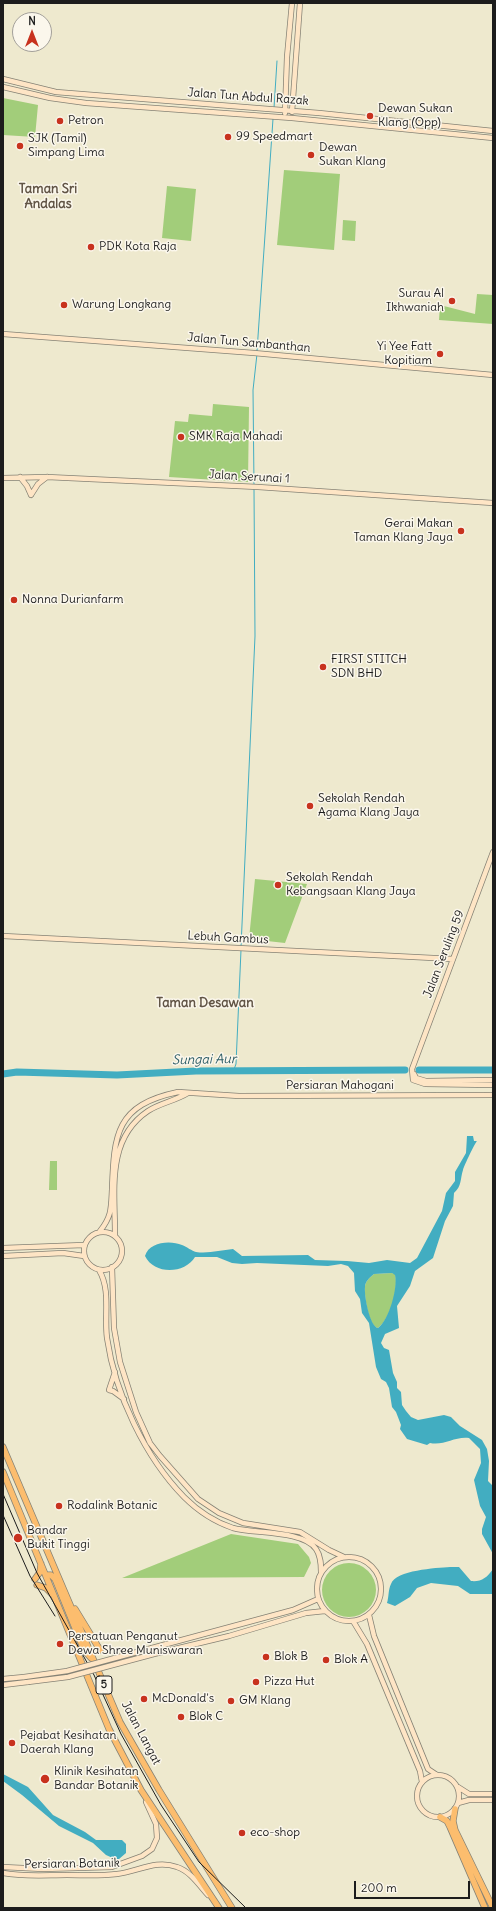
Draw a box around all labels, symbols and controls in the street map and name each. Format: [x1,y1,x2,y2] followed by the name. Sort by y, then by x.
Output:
[12,12,52,52] north arrow
[28,14,36,28] text: N
[187,86,309,108] street label: Jalan Tun Abdul Razak
[378,102,453,130] place label: Dewan Sukan Klang (Opp)
[365,111,375,121] marker: Dewan Sukan Klang (Opp)
[68,114,104,128] place label: Petron
[55,116,65,126] marker: Petron
[236,130,312,144] place label: 99 Speedmart
[28,132,105,160] place label: SJK (Tamil) Simpang Lima
[223,132,233,142] marker: 99 Speedmart
[15,141,25,151] marker: SJK (Tamil) Simpang Lima
[319,141,386,169] place label: Dewan Sukan Klang
[306,150,316,160] marker: Dewan Sukan Klang
[19,181,77,212] district label: Taman Sri Andalas
[99,240,177,254] place label: PDK Kota Raja
[86,242,96,252] marker: PDK Kota Raja
[386,287,444,315] place label: Surau Al Ikhwaniah
[447,296,457,306] marker: Surau Al Ikhwaniah
[72,298,171,312] place label: Warung Longkang
[59,300,69,310] marker: Warung Longkang
[187,330,311,356] street label: Jalan Tun Sambanthan
[377,340,432,368] place label: Yi Yee Fatt Kopitiam
[435,349,445,359] marker: Yi Yee Fatt Kopitiam
[189,430,282,444] place label: SMK Raja Mahadi
[176,432,186,442] marker: SMK Raja Mahadi
[208,468,290,486] street label: Jalan Serunai 1
[353,517,453,545] place label: Gerai Makan Taman Klang Jaya
[456,526,466,536] marker: Gerai Makan Taman Klang Jaya
[22,593,123,607] place label: Nonna Durianfarm
[9,595,19,605] marker: Nonna Durianfarm
[331,653,407,681] place label: FIRST STITCH SDN BHD
[318,662,328,672] marker: FIRST STITCH SDN BHD
[318,792,419,820] place label: Sekolah Rendah Agama Klang Jaya
[305,801,315,811] marker: Sekolah Rendah Agama Klang Jaya
[286,871,416,899] place label: Sekolah Rendah Kebangsaan Klang Jaya
[273,880,283,890] marker: Sekolah Rendah Kebangsaan Klang Jaya
[421,908,467,1000] street label: Jalan Seruling 59
[187,929,269,947] street label: Lebuh Gambus
[156,995,254,1011] district label: Taman Desawan
[172,1052,236,1068] water label: Sungai Aur
[286,1079,394,1093] street label: Persiaran Mahogani
[67,1499,158,1513] place label: Rodalink Botanic
[54,1501,64,1511] marker: Rodalink Botanic
[27,1524,90,1552] place label: Bandar Bukit Tinggi
[12,1532,24,1544] marker: Bandar Bukit Tinggi
[68,1630,203,1658] place label: Persatuan Penganut Dewa Shree Muniswaran
[55,1639,65,1649] marker: Persatuan Penganut Dewa Shree Muniswaran
[274,1650,308,1664] place label: Blok B
[261,1652,271,1662] marker: Blok B
[334,1653,368,1667] place label: Blok A
[321,1655,331,1665] marker: Blok A
[264,1675,315,1689] place label: Pizza Hut
[96,1676,112,1694] road number: 5
[251,1677,261,1687] marker: Pizza Hut
[152,1692,214,1706] place label: McDonald's
[139,1694,149,1704] marker: McDonald's
[239,1694,291,1708] place label: GM Klang
[226,1696,236,1706] marker: GM Klang
[118,1699,164,1767] street label: Jalan Langat
[189,1710,223,1724] place label: Blok C
[176,1712,186,1722] marker: Blok C
[20,1729,116,1757] place label: Pejabat Kesihatan Daerah Klang
[7,1738,17,1748] marker: Pejabat Kesihatan Daerah Klang
[54,1765,139,1793] place label: Klinik Kesihatan Bandar Botanik
[39,1773,51,1785] marker: Klinik Kesihatan Bandar Botanik
[250,1826,300,1840] place label: eco-shop
[237,1828,247,1838] marker: eco-shop
[24,1856,120,1872] street label: Persiaran Botanik
[356,1873,472,1899] scale bar
[361,1880,397,1895] text: 200 m

